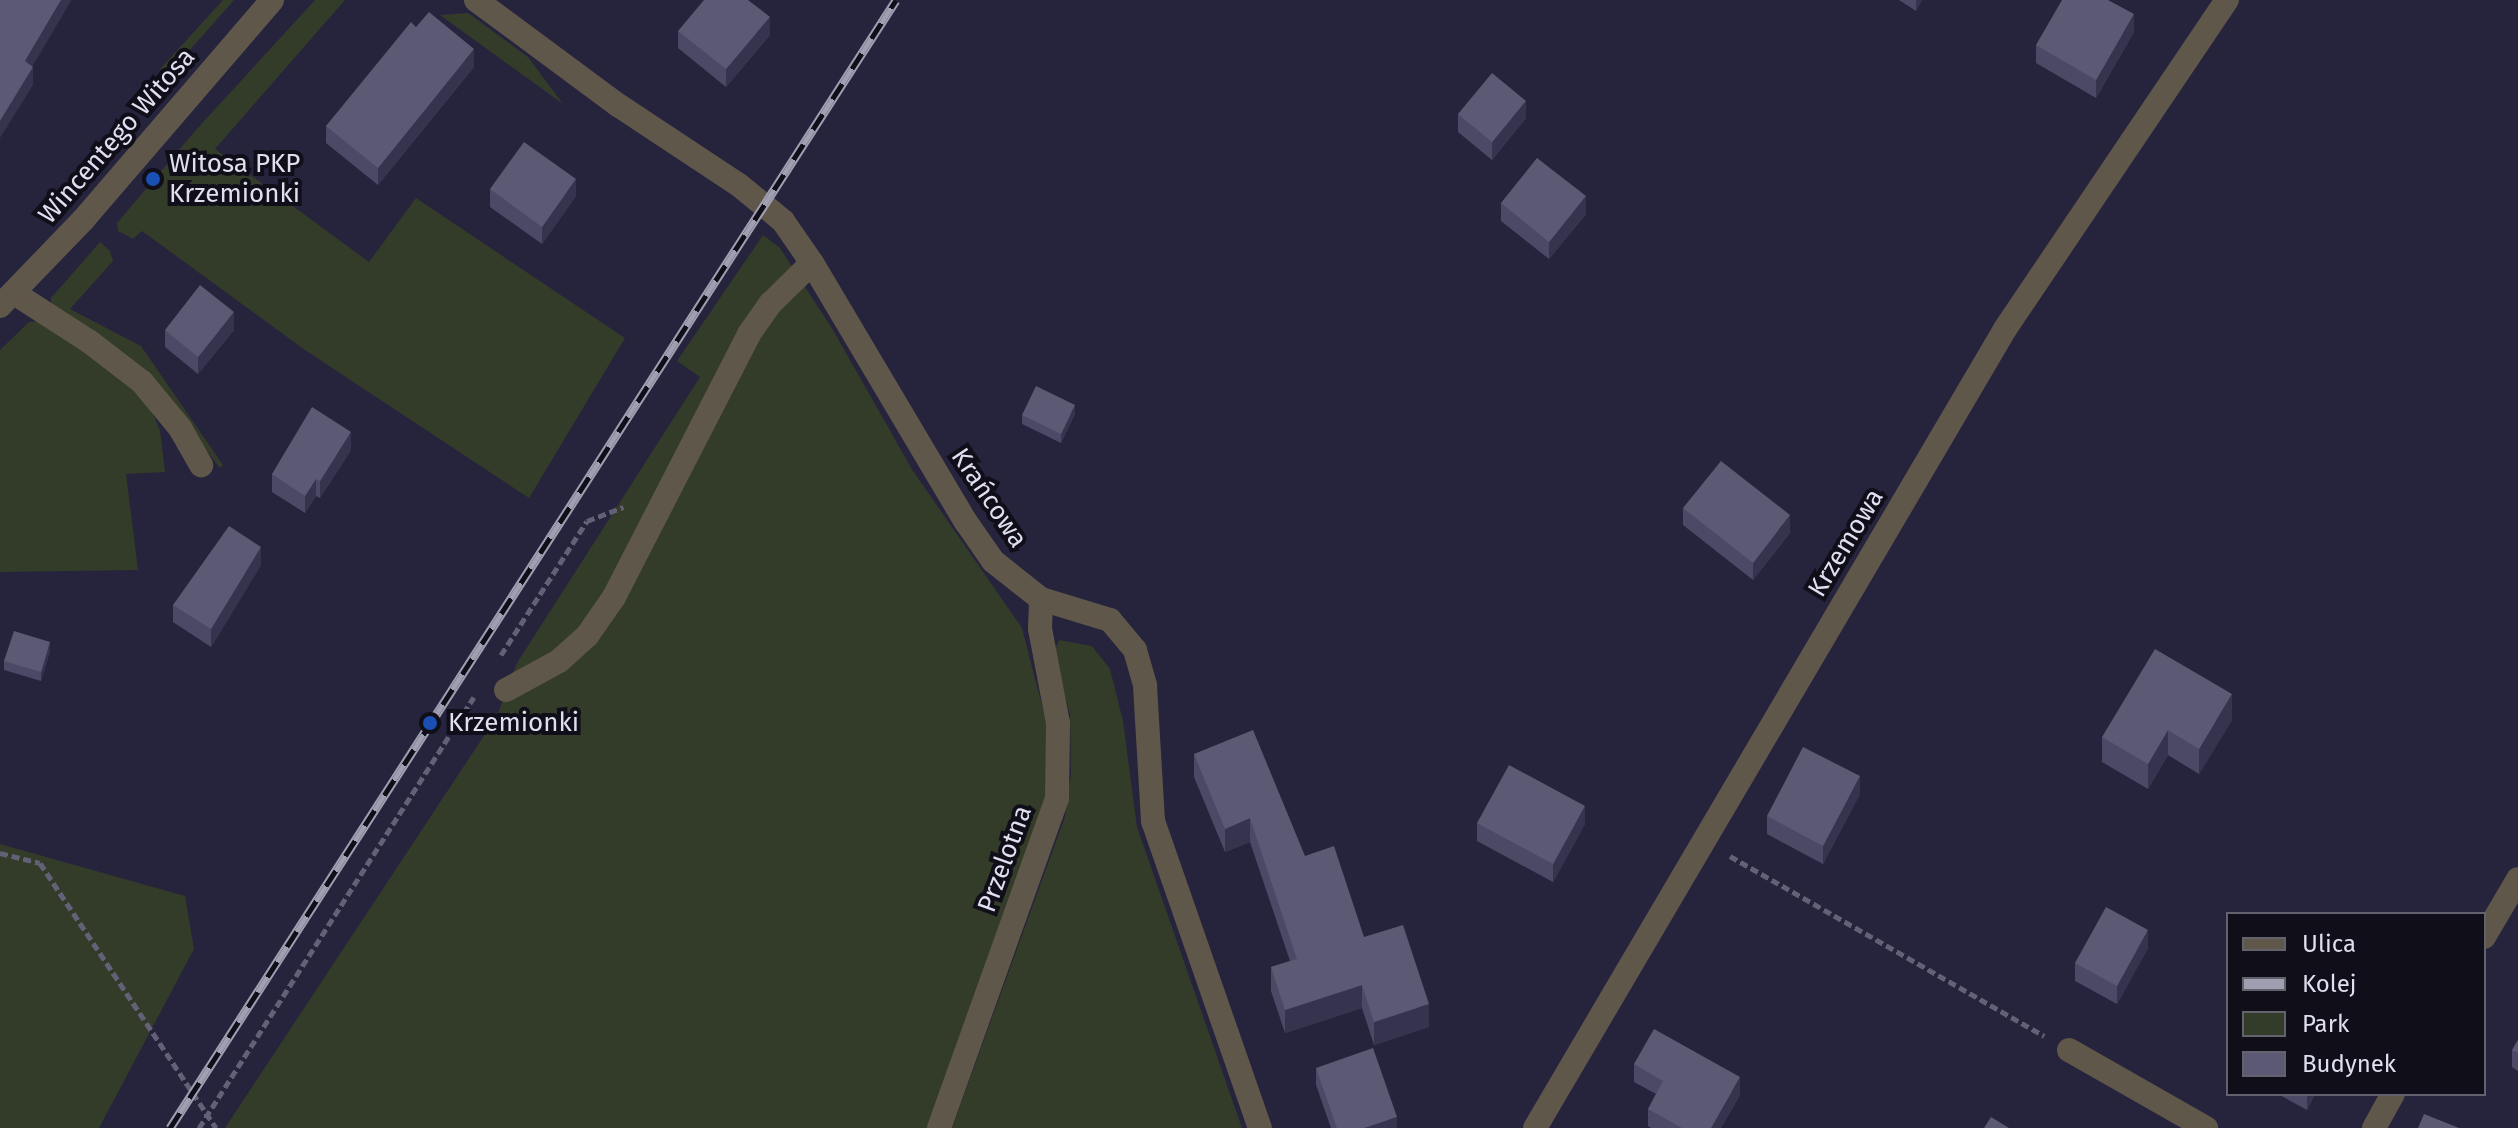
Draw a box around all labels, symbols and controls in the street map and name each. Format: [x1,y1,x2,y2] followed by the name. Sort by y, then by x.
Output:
[32,42,202,230] street label: Wincentego Witosa
[169,148,300,210] place label: Witosa PKP Krzemionki
[144,170,162,188] marker: Witosa PKP Krzemionki
[944,442,1034,554] street label: Krańcowa
[1802,483,1890,603] street label: Krzemowa
[448,707,579,739] place label: Krzemionki
[419,712,441,734] marker: Krzemionki
[971,801,1039,917] street label: Przelotna
[2226,912,2486,1096] legend
[2302,930,2356,958] text: Ulica
[2302,970,2357,998] text: Kolej
[2302,1010,2349,1038] text: Park
[2302,1050,2396,1078] text: Budynek

